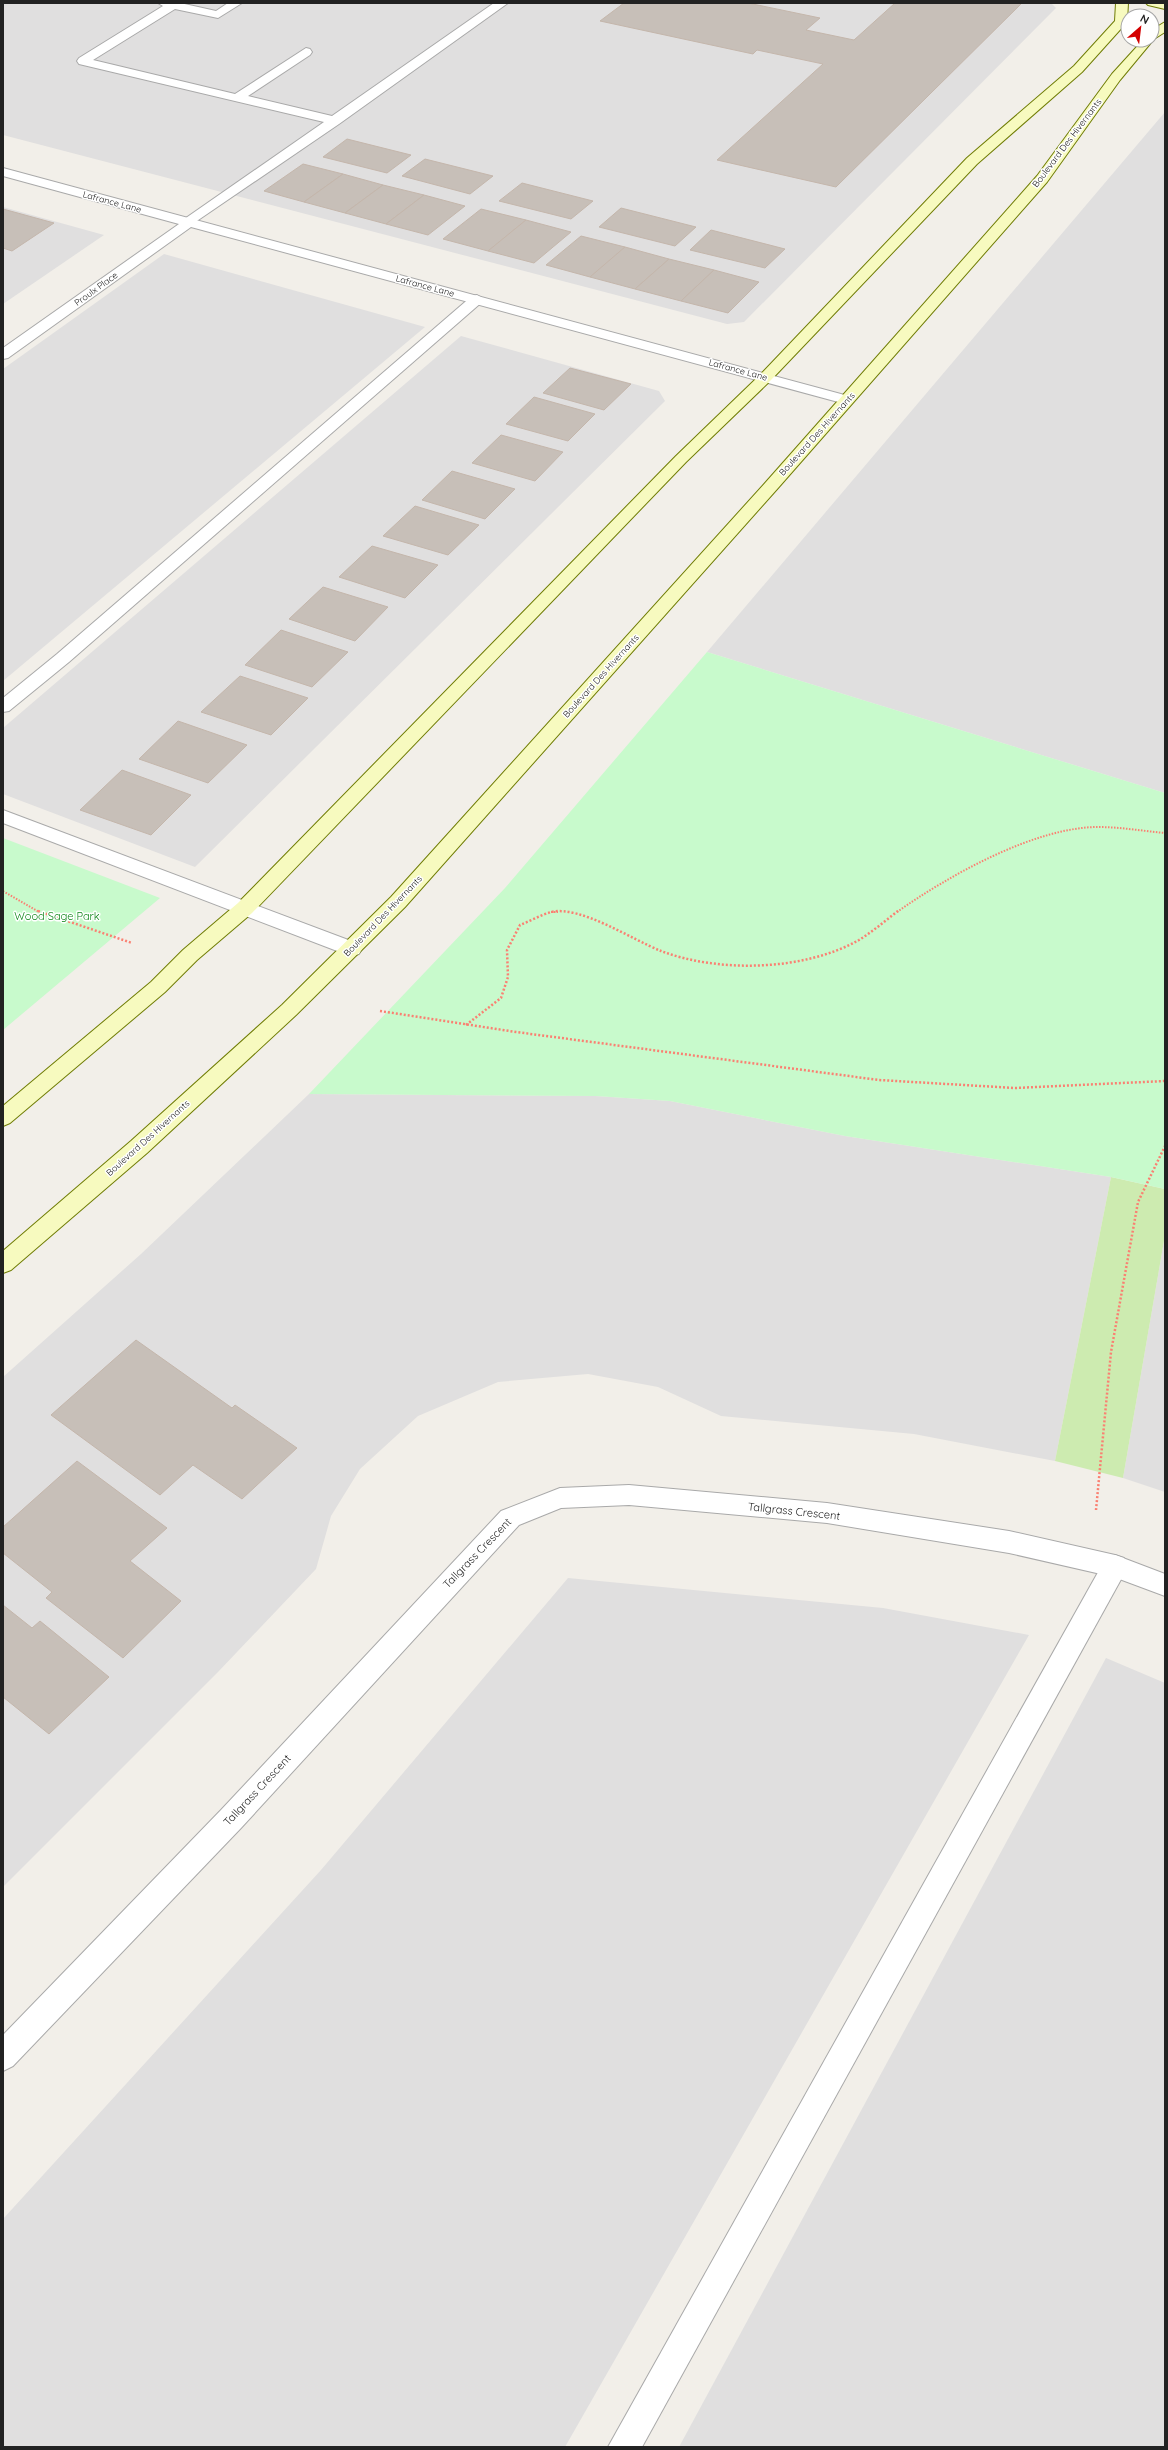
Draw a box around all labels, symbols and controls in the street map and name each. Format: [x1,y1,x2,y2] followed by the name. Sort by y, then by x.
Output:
[1120,8,1160,48] north arrow
[1138,11,1152,27] text: N
[1030,96,1104,189] street label: Boulevard Des Hivernants
[82,188,143,215] street label: Lafrance Lane
[72,269,119,308] street label: Proulx Place
[395,272,456,299] street label: Lafrance Lane
[708,356,769,383] street label: Lafrance Lane
[776,390,857,478] street label: Boulevard Des Hivernants
[560,632,641,720] street label: Boulevard Des Hivernants
[341,873,424,958] street label: Boulevard Des Hivernants
[14,909,100,923] park label: Wood Sage Park
[104,1097,192,1178] street label: Boulevard Des Hivernants
[747,1499,841,1523] street label: Tallgrass Crescent
[440,1515,514,1591] street label: Tallgrass Crescent
[220,1751,294,1829] street label: Tallgrass Crescent

